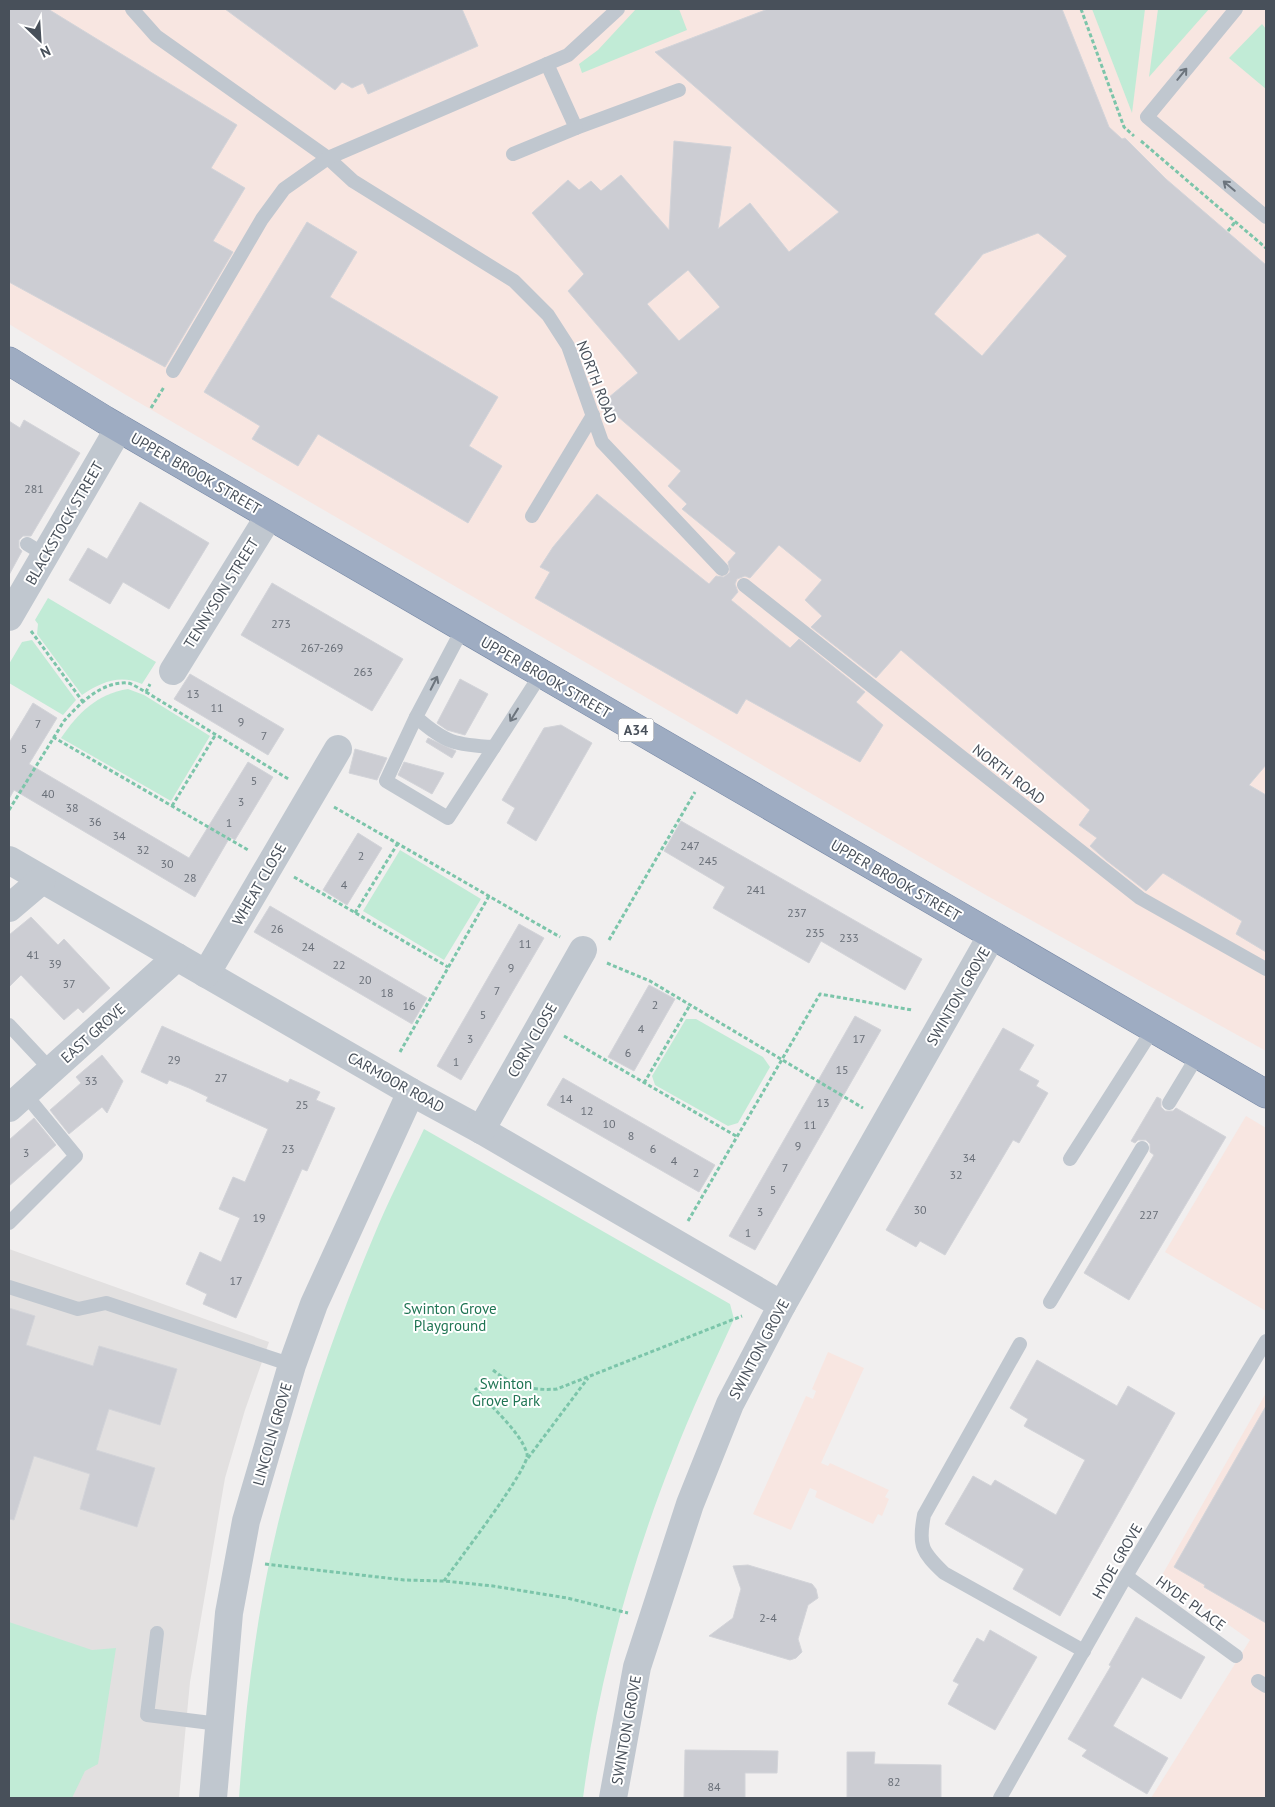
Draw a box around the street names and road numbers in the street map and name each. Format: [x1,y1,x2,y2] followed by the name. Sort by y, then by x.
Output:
[572,338,622,426] street label: NORTH ROAD
[127,428,265,518] street label: UPPER BROOK STREET
[21,457,107,588] street label: BLACKSTOCK STREET
[179,534,263,652] street label: TENNYSON STREET
[477,632,615,722] street label: UPPER BROOK STREET
[618,718,654,742] road number: A34
[969,740,1049,808] street label: NORTH ROAD
[827,835,965,925] street label: UPPER BROOK STREET
[228,840,290,928] street label: WHEAT CLOSE
[922,943,994,1049] street label: SWINTON GROVE
[57,999,129,1067] street label: EAST GROVE
[503,999,561,1081] street label: CORN CLOSE
[344,1048,448,1116] street label: CARMOOR ROAD
[725,1296,793,1402] street label: SWINTON GROVE
[248,1380,296,1488] street label: LINCOLN GROVE
[1088,1520,1146,1602] street label: HYDE GROVE
[1152,1571,1230,1635] street label: HYDE PLACE
[607,1674,645,1786] street label: SWINTON GROVE

